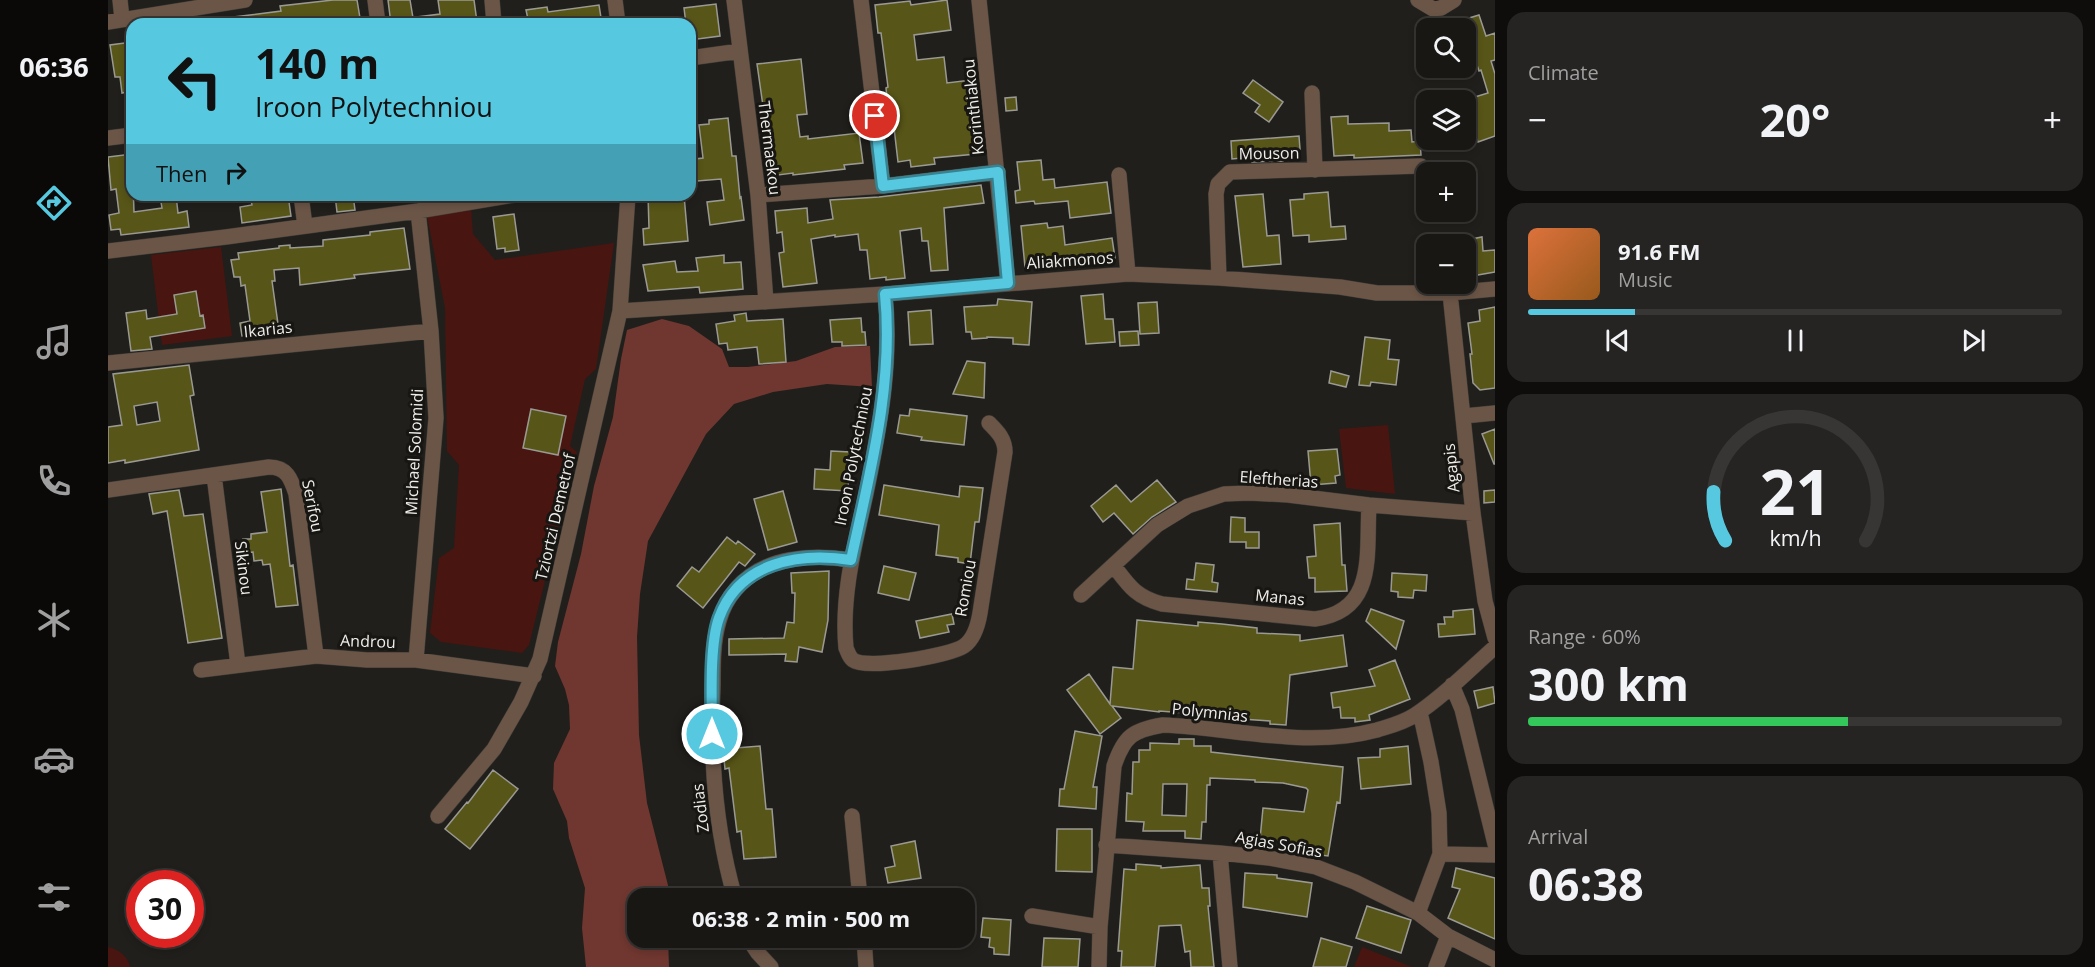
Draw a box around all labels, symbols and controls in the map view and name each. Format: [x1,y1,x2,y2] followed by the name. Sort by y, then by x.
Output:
[1416,18,1476,294] map controls
[1416,18,1476,78] button: search
[255,34,379,91] text: 140 m
[156,42,234,120] icon: left
[19,48,89,85] text: 06:36
[957,58,989,156] street label: Korinthiakou
[1528,59,1599,86] text: Climate
[255,88,493,125] text: Iroon Polytechniou
[1760,89,1830,150] text: 20°
[849,90,900,141] pin
[1416,90,1476,150] button: layers
[1528,97,1547,142] text: −
[2043,97,2062,142] text: +
[858,99,891,132] icon: arrive
[753,100,787,196] street label: Thermaekou
[1238,141,1300,165] street label: Mouson
[219,156,252,189] icon: right
[156,158,207,188] text: Then
[1416,162,1476,222] button: +
[33,182,75,224] icon: directions
[1416,234,1476,294] button: −
[1618,236,1701,266] text: 91.6 FM
[1026,246,1114,274] street label: Aliakmonos
[1618,266,1672,293] text: Music
[243,316,293,342] street label: Ikarias
[33,321,75,363] icon: music
[1601,324,1634,357] icon: previous
[1779,324,1812,357] icon: pause
[1957,324,1990,357] icon: next
[829,385,877,527] street label: Iroon Polytechniou
[400,388,428,516] street label: Michael Solomidi
[1437,442,1465,494] street label: Agapis
[1759,448,1831,533] text: 21
[530,450,581,583] street label: Tziortzi Demetrof
[33,460,75,502] icon: phone
[1239,465,1319,493] street label: Eleftherias
[297,478,329,534] street label: Serifou
[1769,523,1821,552] text: km/h
[230,540,258,596] street label: Sikinou
[949,558,981,618] street label: Romiou
[1254,583,1306,611] street label: Manas
[33,599,75,641] icon: climate
[1528,623,1641,650] text: Range · 60%
[340,629,396,653] street label: Androu
[1528,653,1689,714] text: 300 km
[1171,697,1249,727] street label: Polymnias
[680,702,744,766] position arrow
[33,738,75,780] icon: car
[686,782,714,834] street label: Zodias
[1528,823,1588,850] text: Arrival
[1234,826,1324,862] street label: Agias Sofias
[1528,853,1644,914] text: 06:38
[126,870,204,948] speed limit sign: 30
[33,876,75,918] icon: filters
[692,903,910,933] text: 06:38 · 2 min · 500 m

